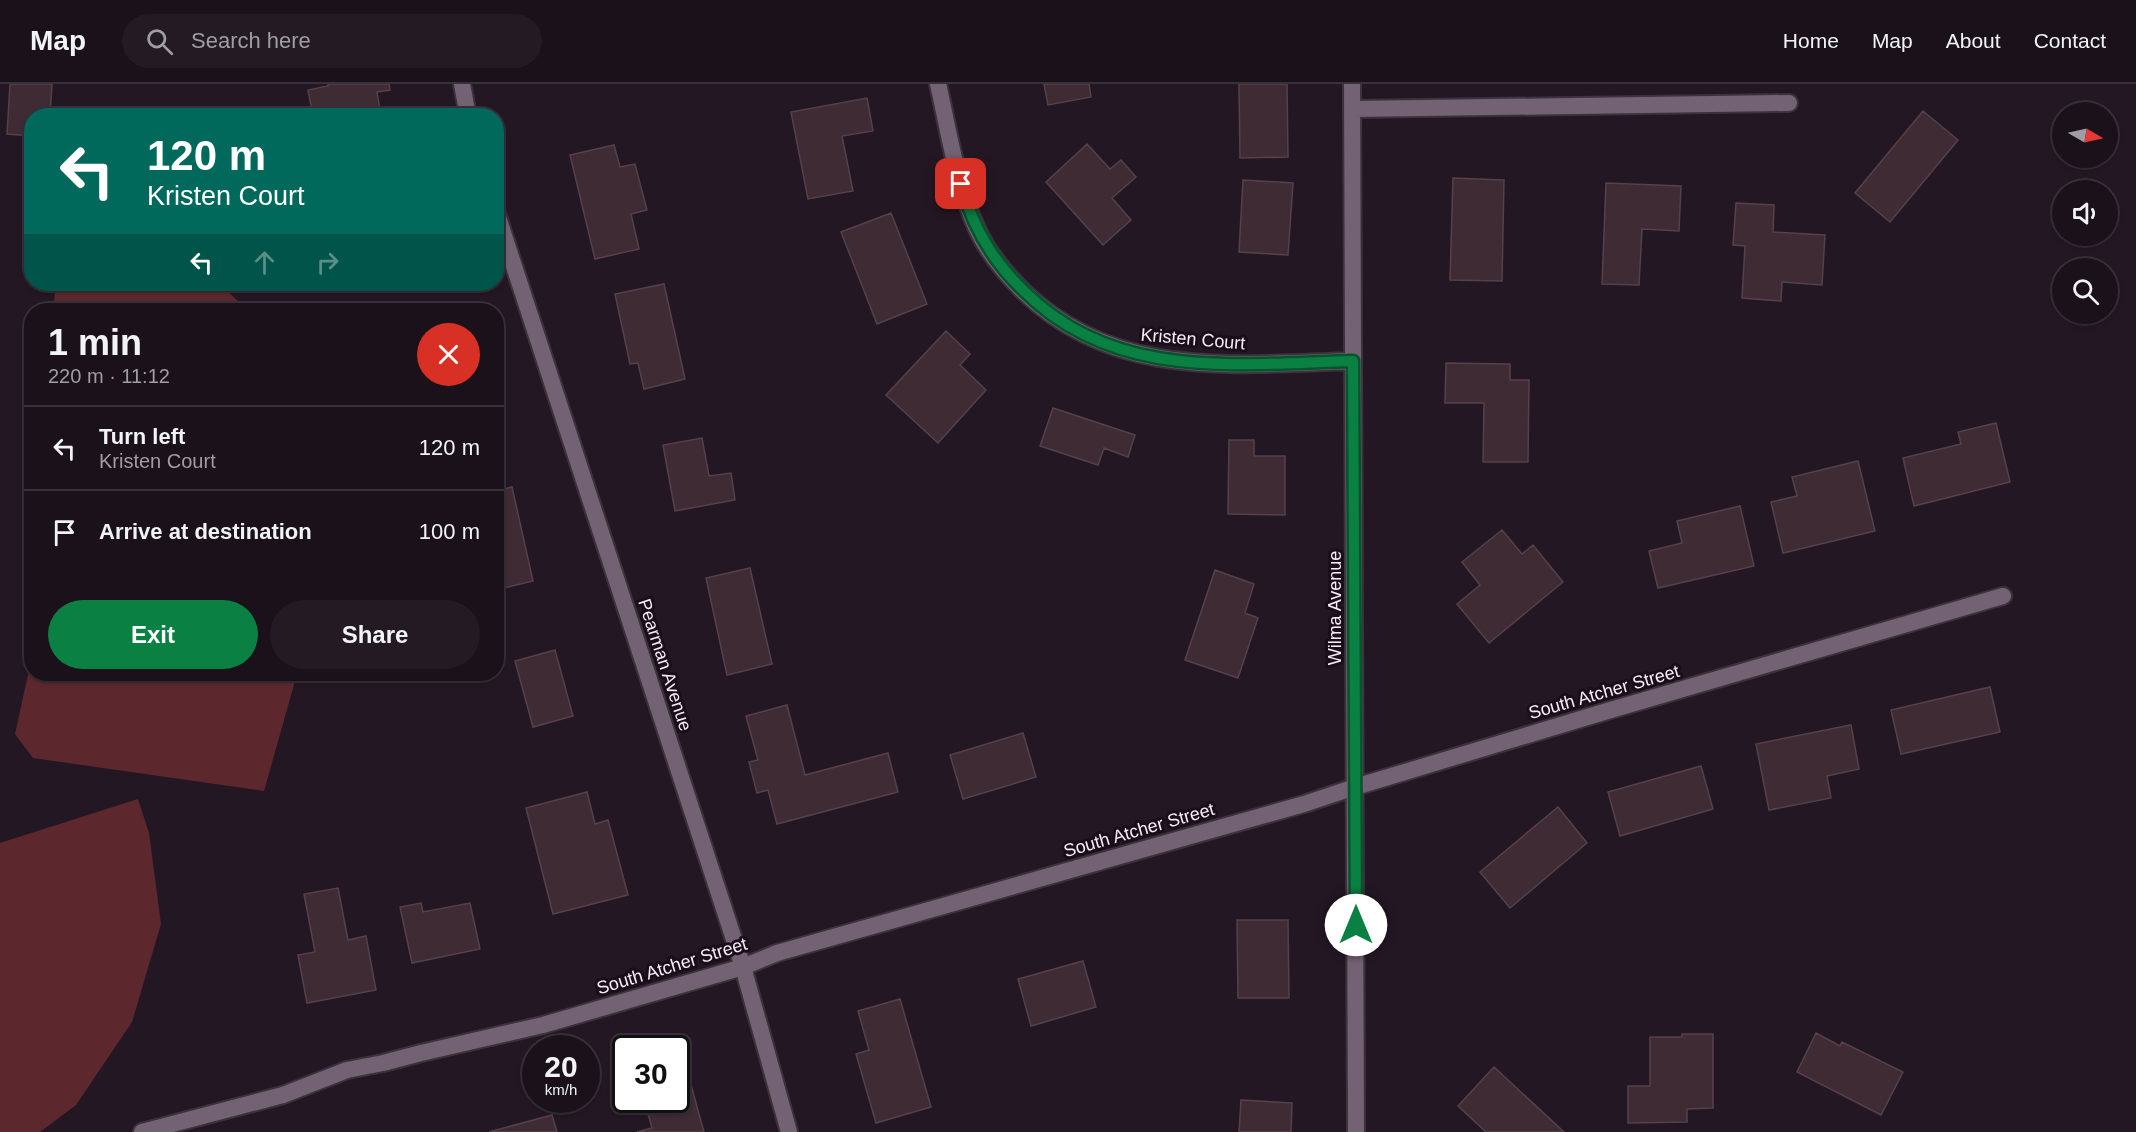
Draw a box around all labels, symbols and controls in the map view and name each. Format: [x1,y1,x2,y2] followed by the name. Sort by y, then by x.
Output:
[122,14,542,68] search box
[30,25,86,56] text: Map
[143,25,176,58] icon: search
[191,28,311,53] text: Search here
[1783,29,1839,52] text: Home
[1872,29,1913,52] text: Map
[1946,29,2001,52] text: About
[2034,29,2106,52] text: Contact
[2052,102,2118,168] north arrow
[2052,102,2118,324] map controls
[48,132,126,210] icon: left
[147,132,266,179] text: 120 m
[935,158,986,209] pin
[944,167,977,200] icon: arrive
[2052,180,2118,246] button: sound
[147,181,305,211] text: Kristen Court
[185,246,218,279] icon: left
[248,246,281,279] icon: ahead
[311,246,344,279] icon: right
[2052,258,2118,324] button: search
[48,322,142,363] text: 1 min
[417,323,480,386] button: close
[1140,324,1246,354] street label: Kristen Court
[48,365,170,387] text: 220 m · 11:12
[99,424,185,449] text: Turn left
[48,432,81,465] icon: left
[419,435,480,460] text: 120 m
[99,450,216,472] text: Kristen Court
[48,516,81,549] icon: arrive
[99,519,312,544] text: Arrive at destination
[419,519,480,544] text: 100 m
[1325,551,1345,665] street label: Wilma Avenue
[634,596,696,734] street label: Pearman Avenue
[48,600,258,669] button: Exit
[270,600,480,669] button: Share
[1526,661,1682,723] street label: South Atcher Street
[1061,799,1217,861] street label: South Atcher Street
[1324,893,1388,957] position arrow
[594,934,750,998] street label: South Atcher Street
[612,1035,690,1113] speed limit sign: 30
[544,1050,578,1083] text: 20
[545,1081,577,1098] text: km/h

